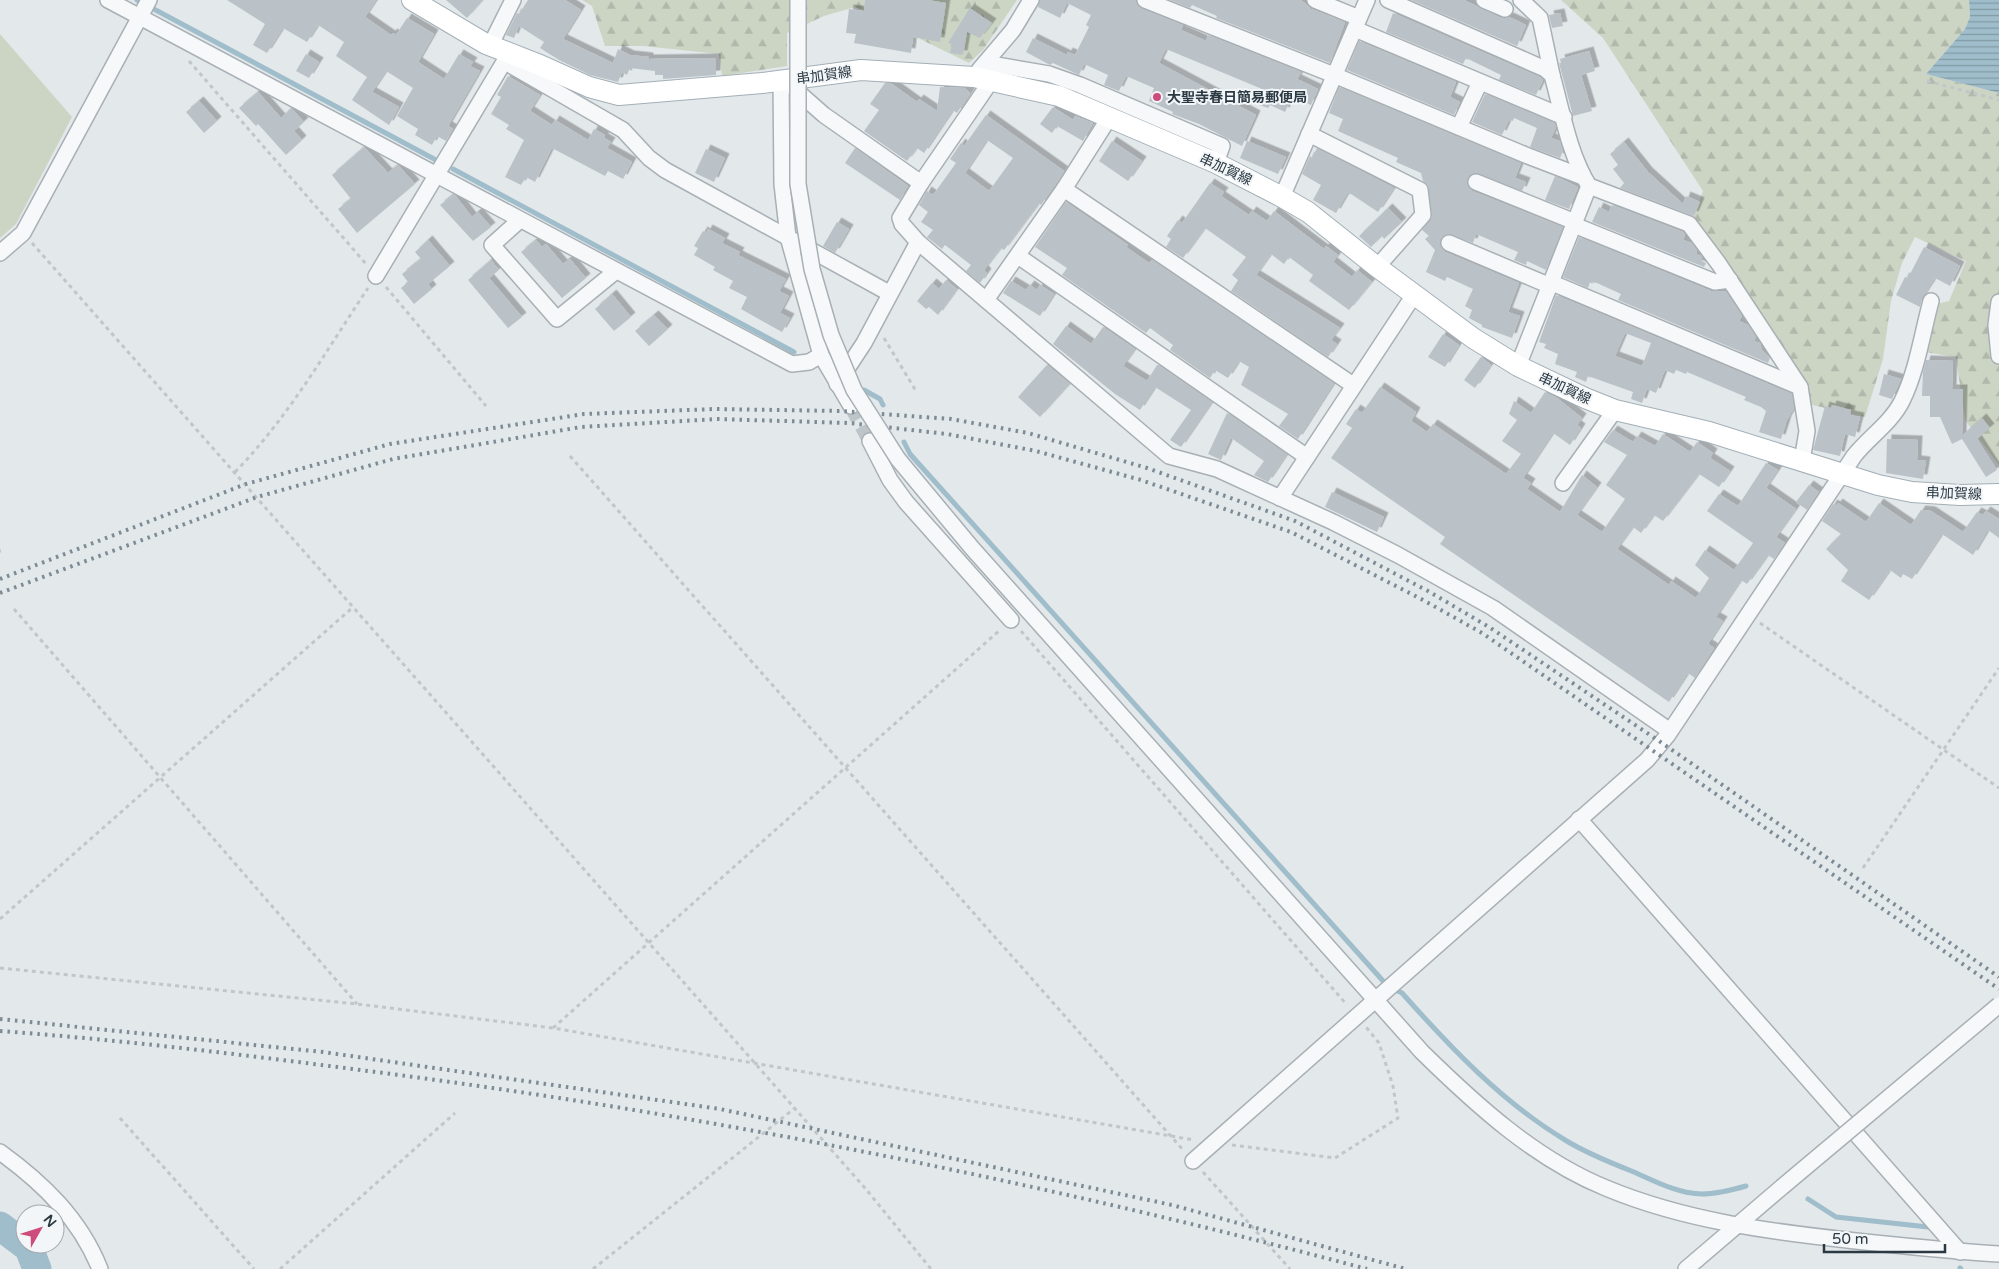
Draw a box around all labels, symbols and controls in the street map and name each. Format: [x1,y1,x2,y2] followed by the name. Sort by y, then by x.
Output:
[795,63,853,88] street label: 串加賀線
[1167,89,1307,106] place label: 大聖寺春日簡易郵便局
[1151,91,1163,103] marker: 大聖寺春日簡易郵便局
[1197,150,1255,189] street label: 串加賀線
[1536,369,1594,408] street label: 串加賀線
[1926,484,1982,503] street label: 串加賀線
[15,1204,65,1254] north arrow
[40,1211,60,1231] text: N
[1824,1222,1945,1254] scale bar
[1832,1230,1869,1248] text: 50 m

